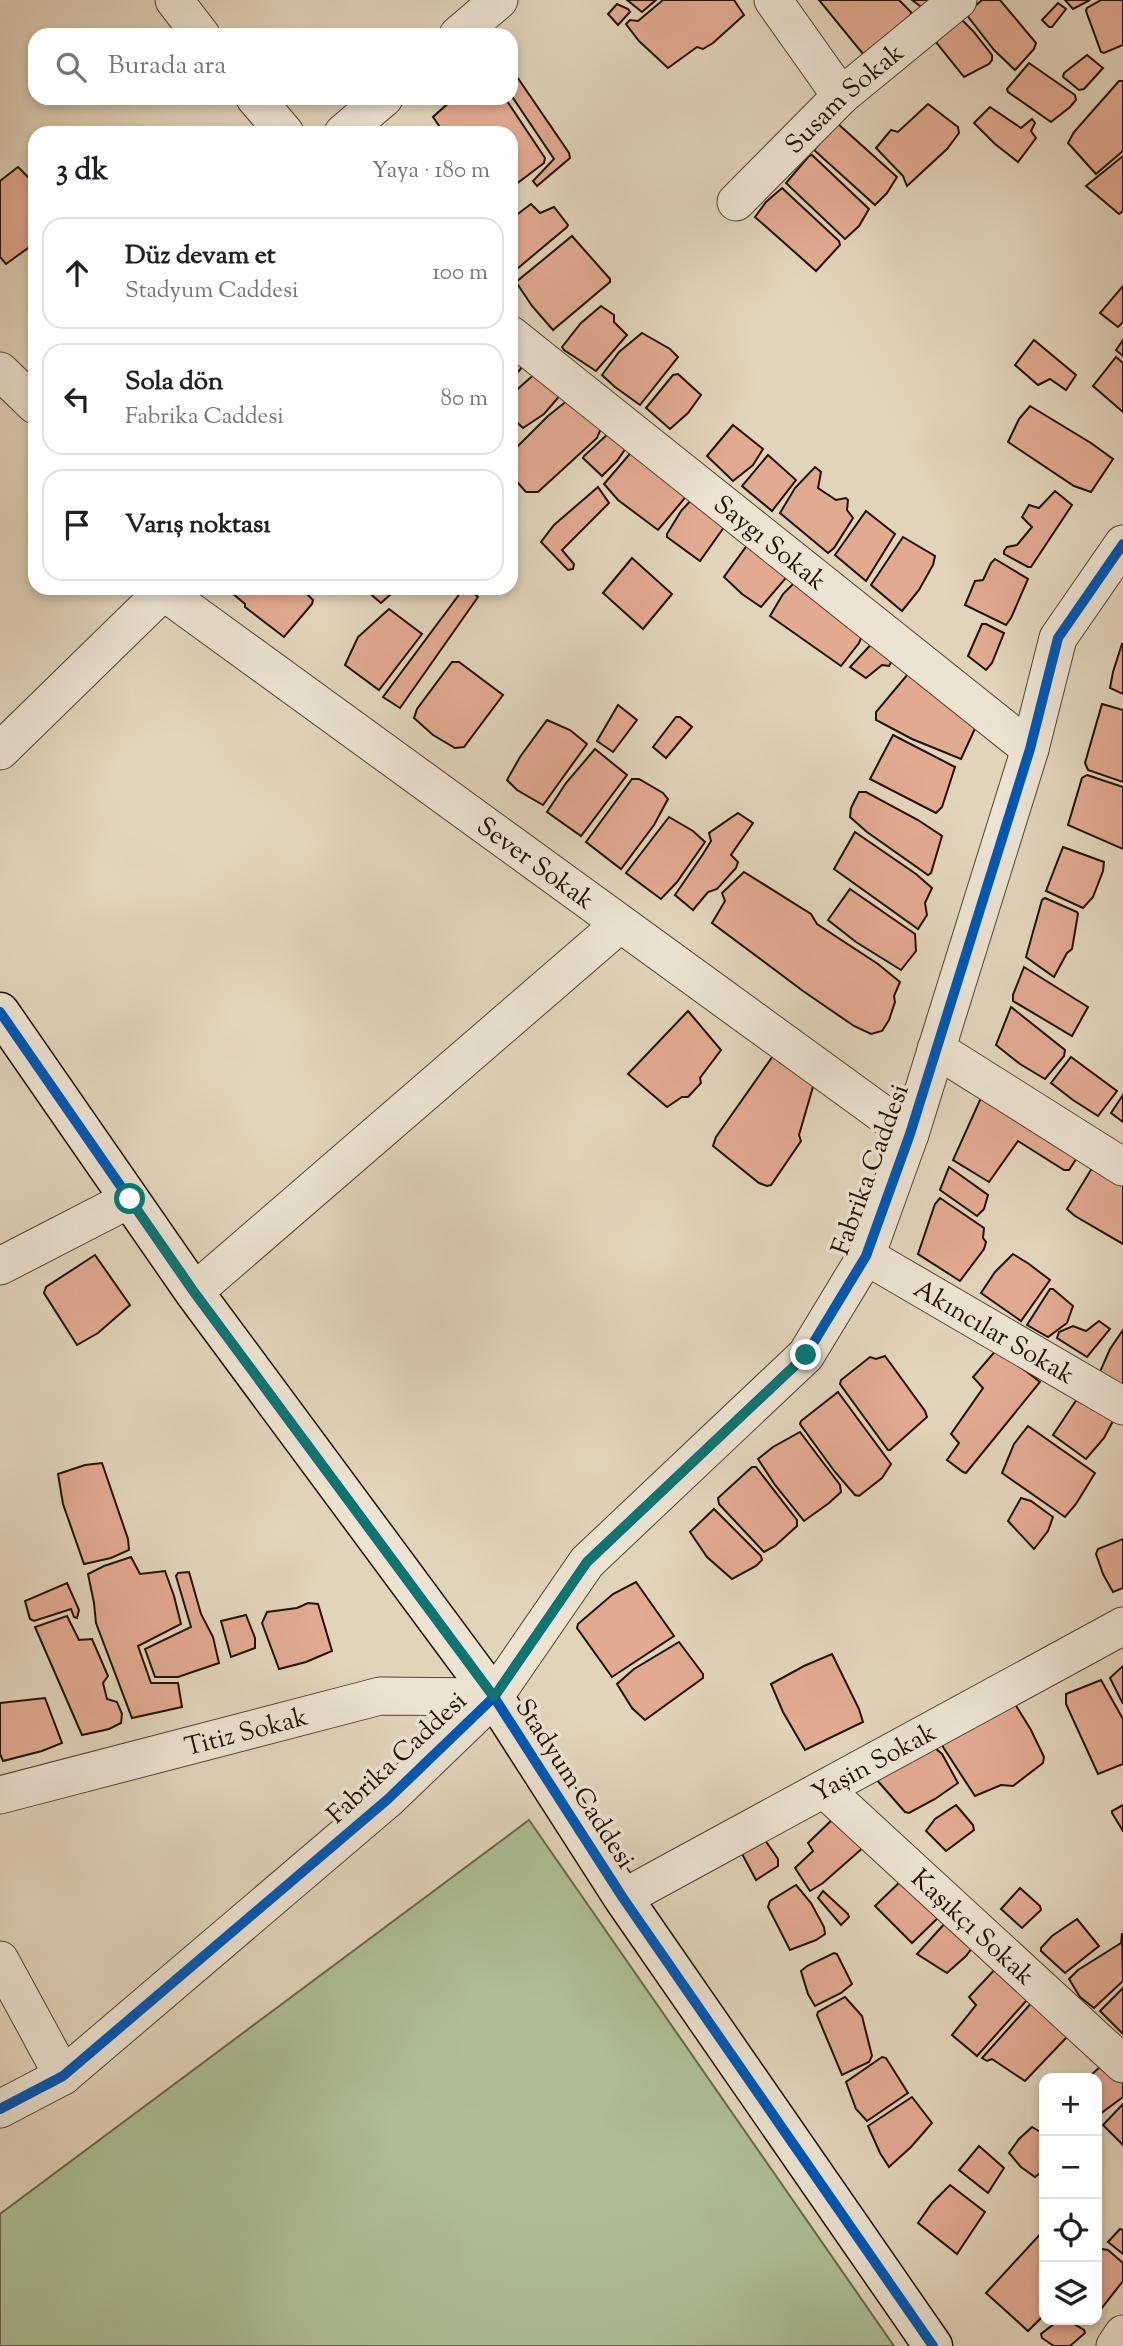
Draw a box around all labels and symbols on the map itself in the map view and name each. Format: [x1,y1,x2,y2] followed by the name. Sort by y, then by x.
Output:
[778,36,913,163] street label: Susam Sokak
[705,487,833,601] street label: Saygı Sokak
[468,809,601,920] street label: Sever Sokak
[823,1079,919,1261] street label: Fabrika Caddesi
[114,1183,145,1214] route start
[906,1272,1081,1395] street label: Akıncılar Sokak
[790,1339,821,1370] route end
[319,1684,476,1834] street label: Fabrika Caddesi
[505,1692,643,1877] street label: Stadyum Caddesi
[181,1700,312,1767] street label: Titiz Sokak
[805,1715,944,1813] street label: Yaşin Sokak
[902,1862,1042,1995] street label: Kaşıkçı Sokak

